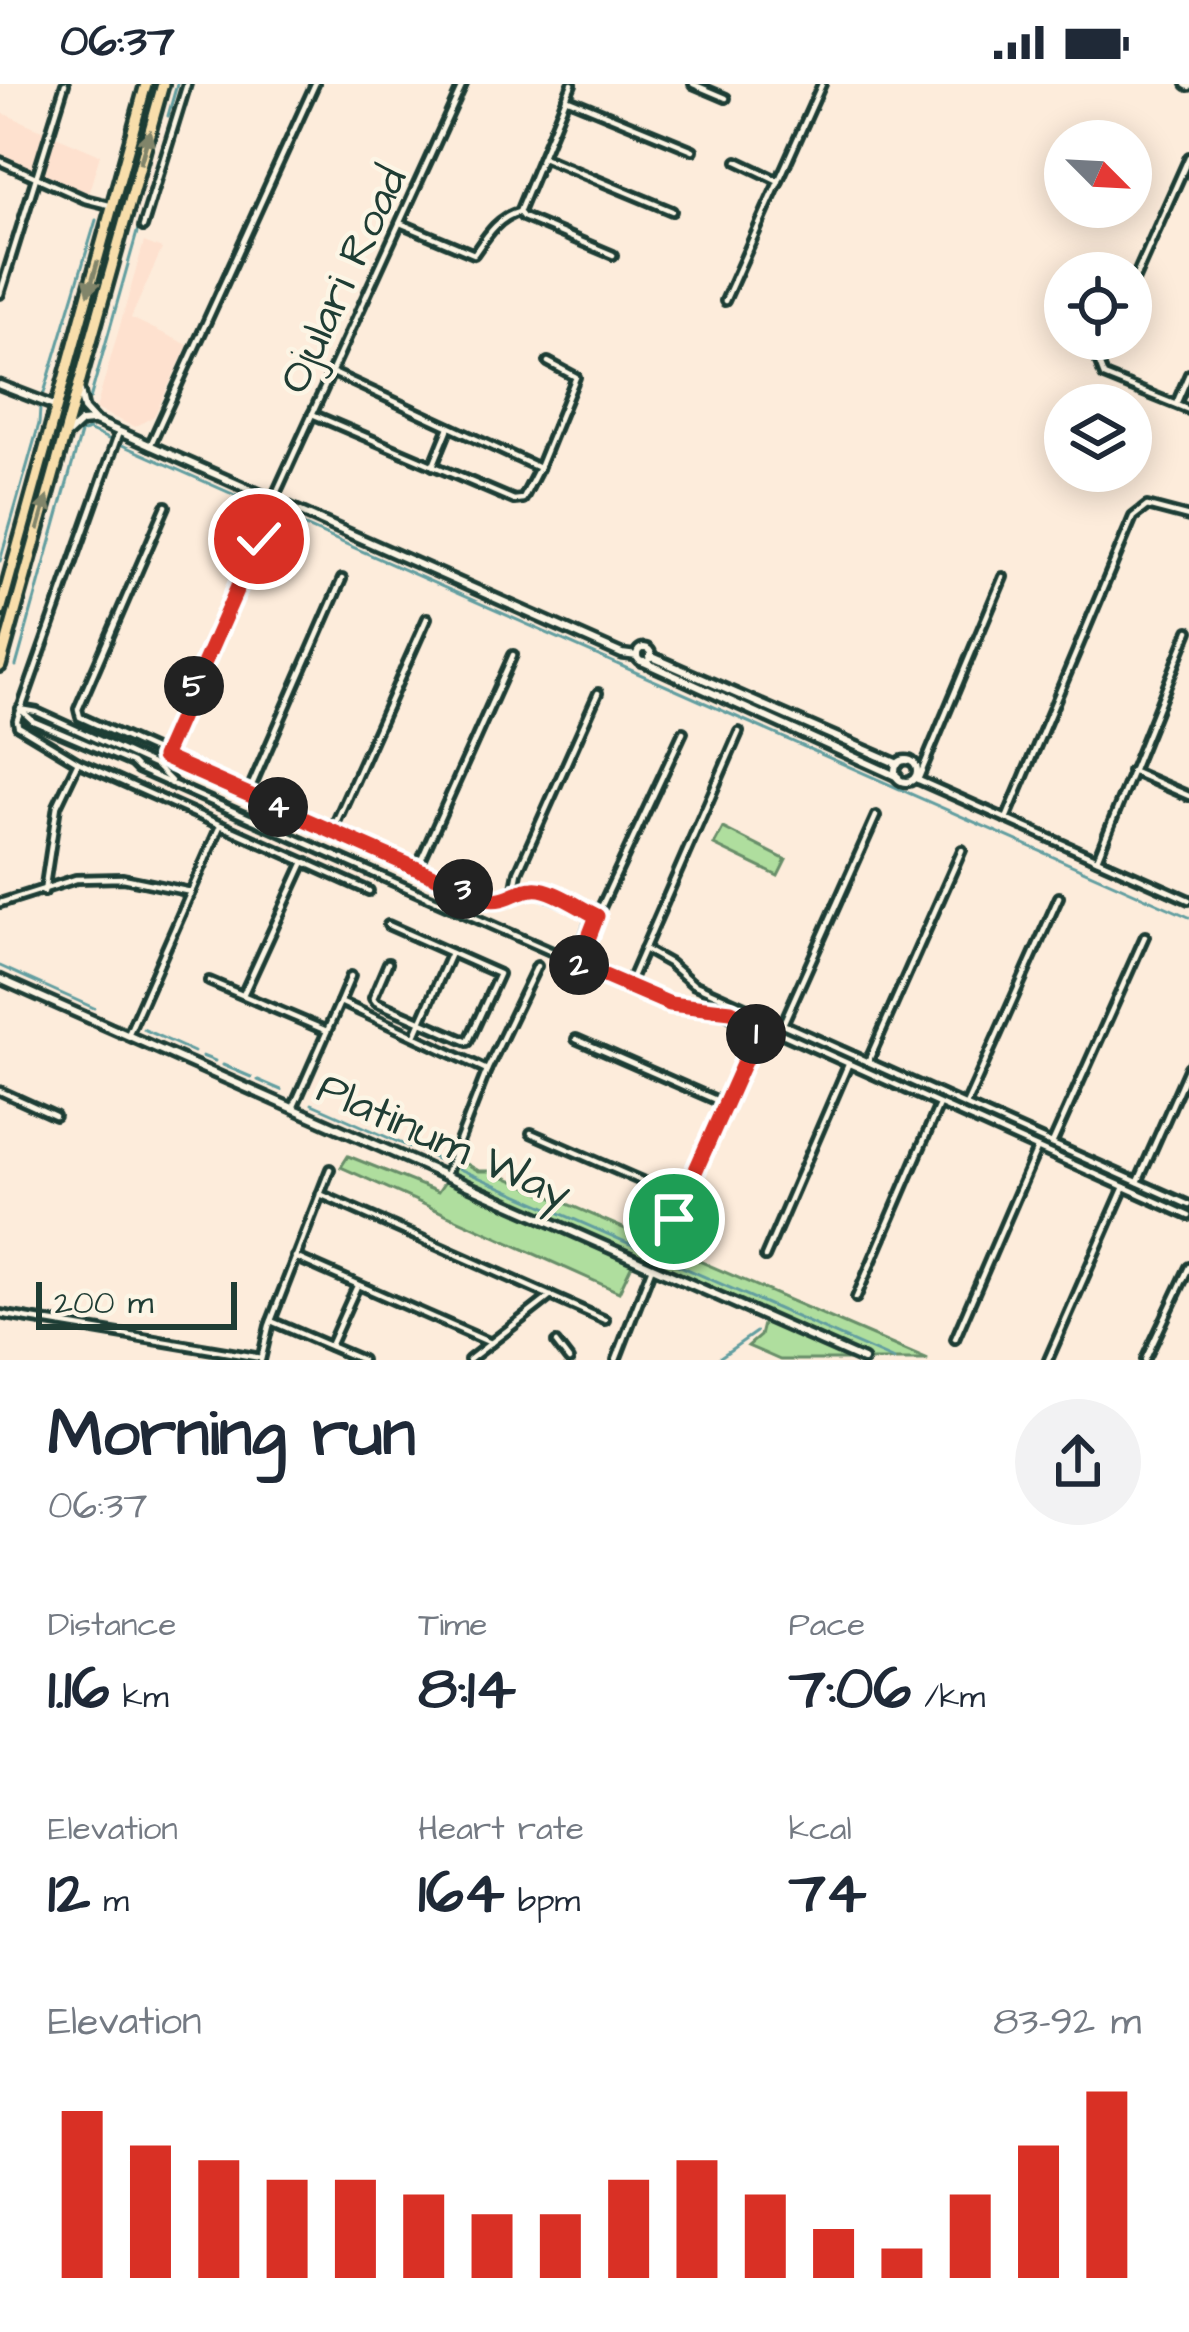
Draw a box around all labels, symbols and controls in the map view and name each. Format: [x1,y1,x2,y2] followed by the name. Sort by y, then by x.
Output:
[60,11,175,73] text: 06:37
[1044,120,1152,228] north arrow
[1044,120,1152,492] map controls
[137,129,156,166] one-way arrow
[264,157,423,404] street label: Ojulari Road
[1044,252,1152,360] button: locate
[83,260,102,297] one-way arrow
[1044,384,1152,492] button: layers
[208,488,310,590] pin
[34,494,53,531] one-way arrow
[226,506,292,572] icon: check
[164,656,224,716] pin: 5
[182,663,206,709] text: 5
[248,777,308,837] pin: 4
[267,784,289,830] text: 4
[433,859,493,919] pin: 3
[455,866,471,912] text: 3
[549,935,609,995] pin: 2
[570,942,588,988] text: 2
[726,1004,786,1064] pin: 1
[754,1011,758,1057] text: 1
[307,1058,581,1226] street label: Platinum Way
[623,1168,725,1270] pin
[641,1186,707,1252] icon: arrive
[36,1276,237,1329] scale bar
[54,1280,153,1326] text: 200 m
[48,1389,416,1481] text: Morning run
[1015,1399,1141,1525] button: share
[48,1480,147,1534] text: 06:37
[48,1602,176,1648] text: Distance
[418,1602,487,1648] text: Time
[789,1602,865,1648] text: Pace
[48,1648,109,1731] text: 1.16
[418,1648,516,1731] text: 8:14
[789,1648,911,1731] text: 7:06
[109,1674,169,1720] text: km
[911,1674,985,1720] text: /km
[48,1806,178,1852] text: Elevation
[418,1806,584,1852] text: Heart rate
[789,1806,852,1852] text: kcal
[48,1852,90,1935] text: 12
[418,1852,504,1935] text: 164
[789,1852,866,1935] text: 74
[90,1878,129,1924] text: m
[504,1878,580,1924] text: bpm
[48,1996,202,2050] text: Elevation
[993,1996,1141,2050] text: 83–92 m

